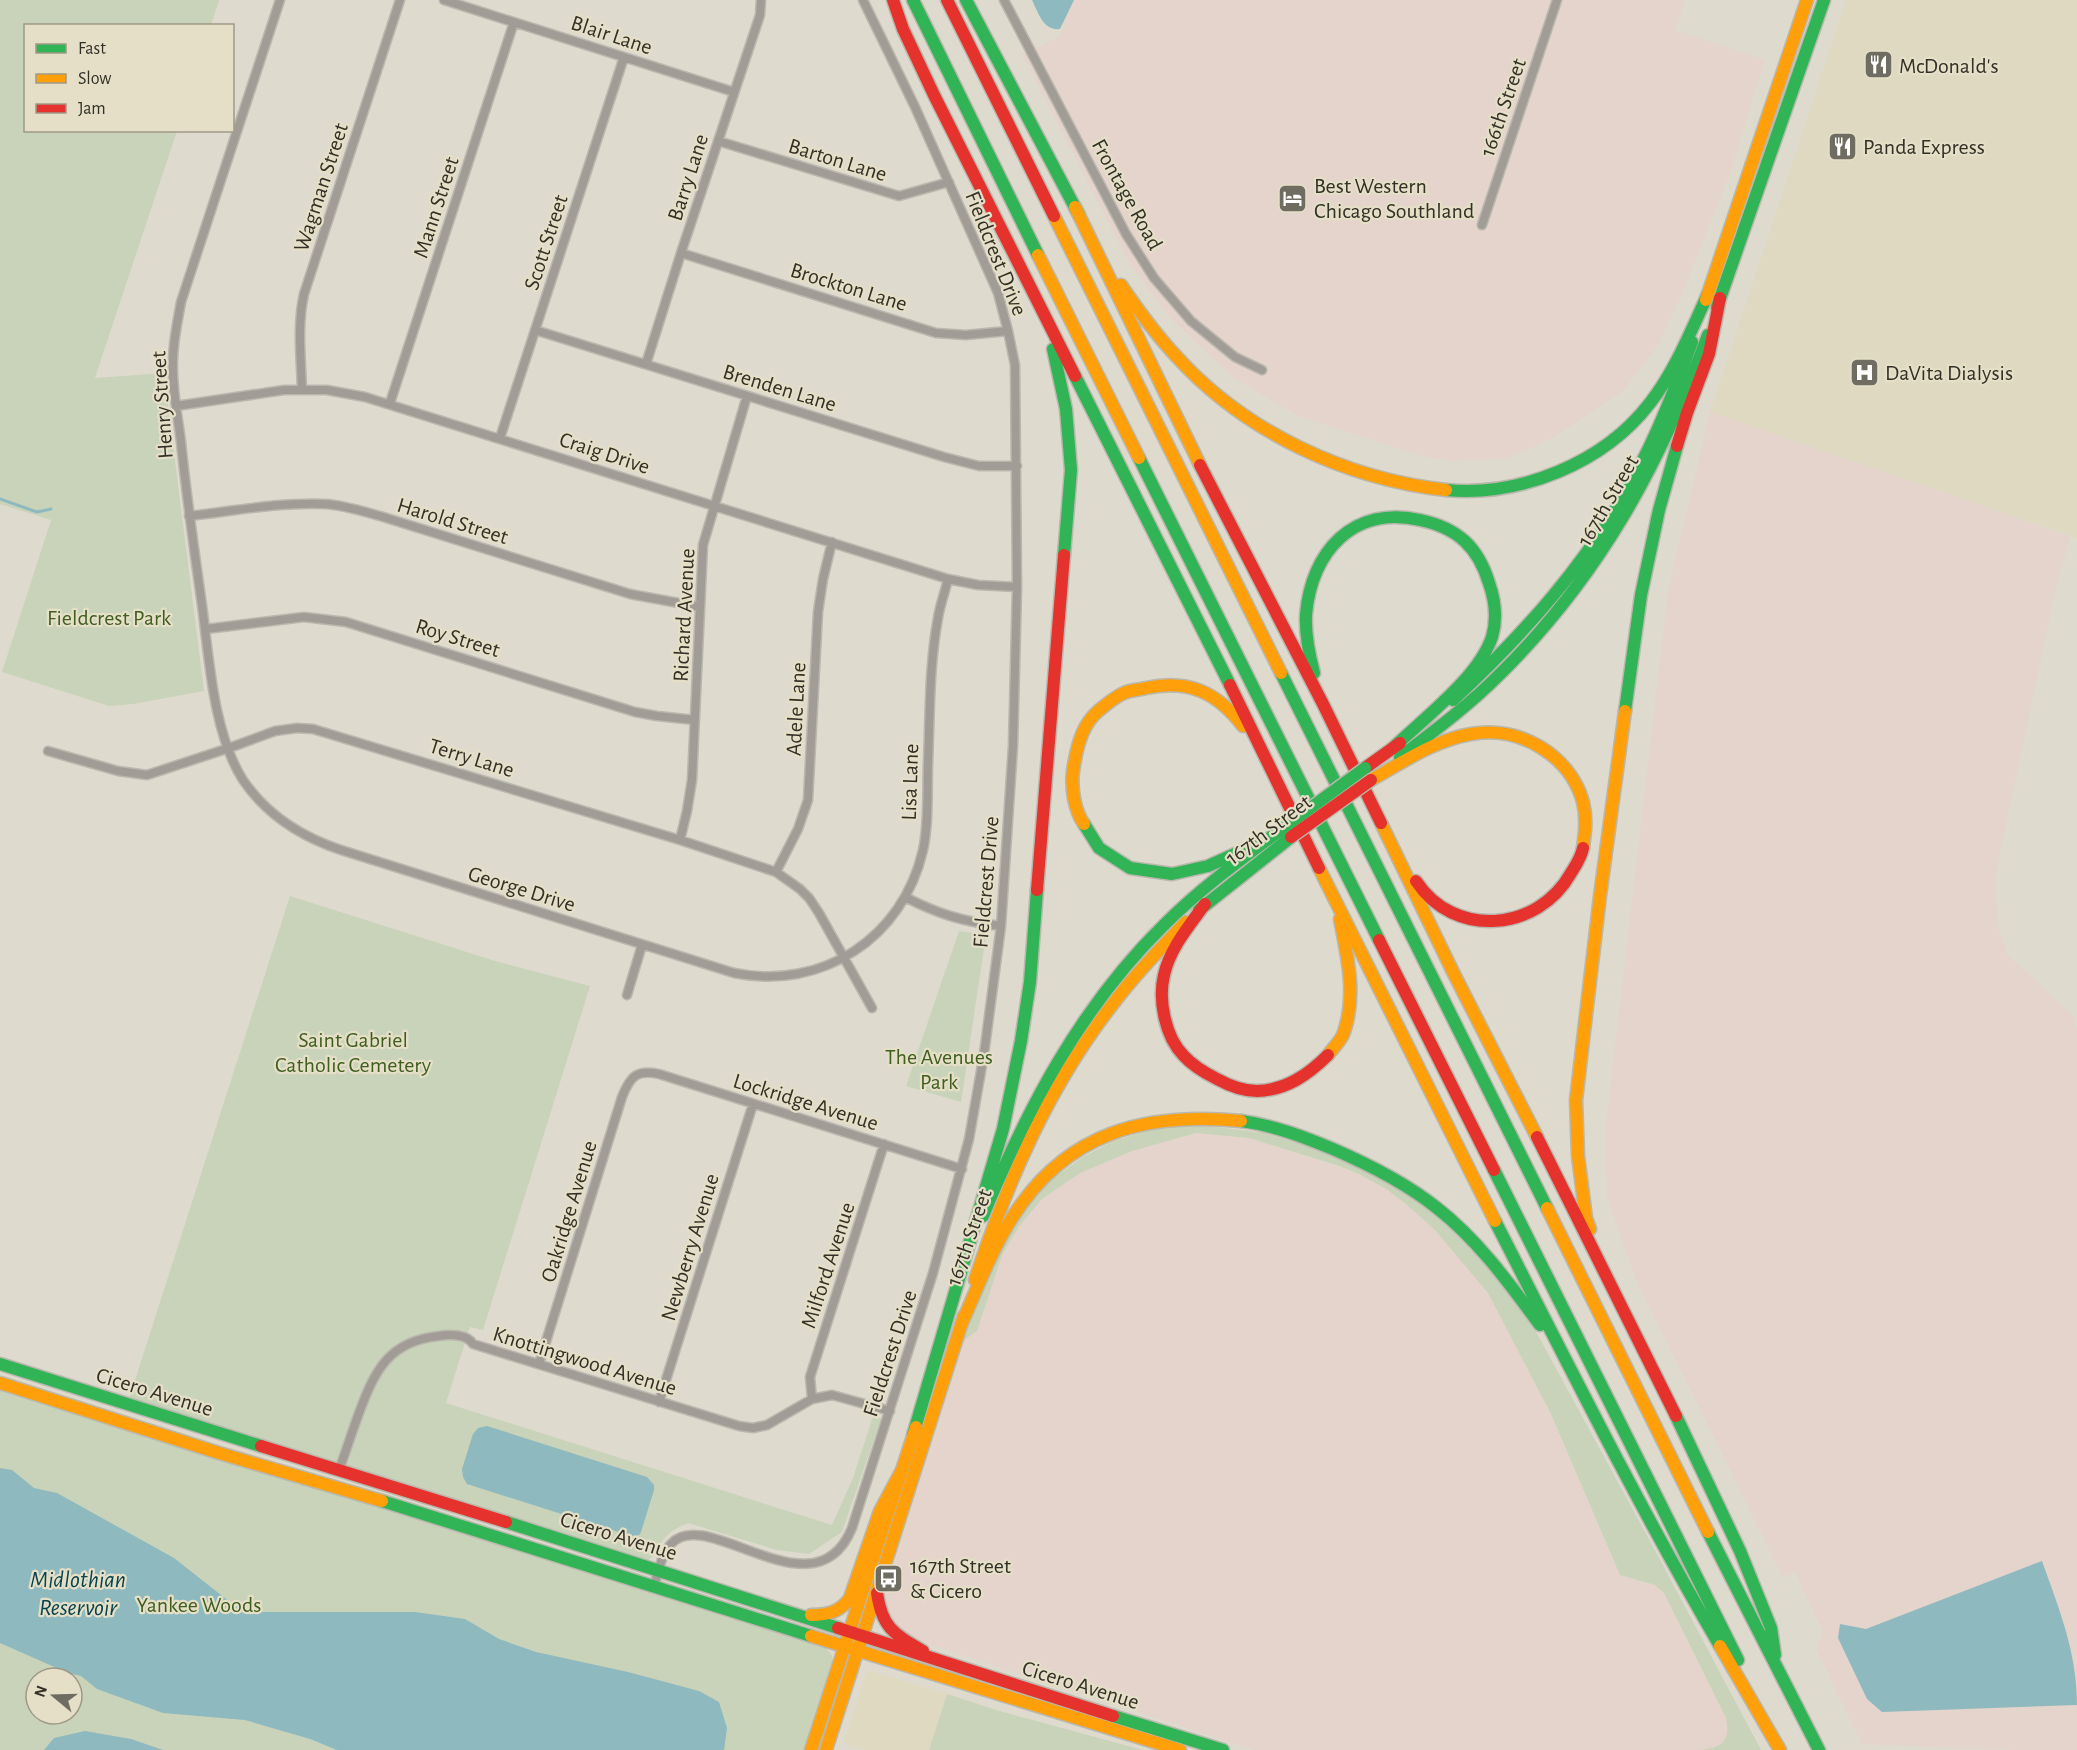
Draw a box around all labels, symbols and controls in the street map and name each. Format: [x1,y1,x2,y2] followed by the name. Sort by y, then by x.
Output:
[568,12,655,58] street label: Blair Lane
[24,24,234,132] legend
[78,40,106,58] text: Fast
[1862,49,1894,81] restaurant icon: McDonald's
[1476,55,1530,159] street label: 166th Street
[1899,55,1999,77] place label: McDonald's
[78,70,111,88] text: Slow
[78,100,106,118] text: Jam
[290,120,352,254] street label: Wagman Street
[1826,130,1858,162] restaurant icon: Panda Express
[664,131,712,223] street label: Barry Lane
[786,135,890,185] street label: Barton Lane
[1088,135,1167,254] street label: Frontage Road
[1863,136,1985,158] place label: Panda Express
[409,154,463,261] street label: Mann Street
[1314,175,1474,222] place label: Best Western Chicago Southland
[1277,182,1309,214] hotel icon: Best Western Chicago Southland
[961,188,1031,319] street label: Fieldcrest Drive
[520,192,572,293] street label: Scott Street
[788,259,910,315] street label: Brockton Lane
[147,350,177,460] street label: Henry Street
[1848,356,1880,388] hospital icon: DaVita Dialysis
[720,360,839,416] street label: Brenden Lane
[1885,362,2013,384] place label: DaVita Dialysis
[557,428,653,478] street label: Craig Drive
[1573,451,1643,550] street label: 167th Street
[395,494,511,548] street label: Harold Street
[670,548,698,682] street label: Richard Avenue
[47,607,171,629] park label: Fieldcrest Park
[413,615,502,661] street label: Roy Street
[783,662,809,756] street label: Adele Lane
[427,735,517,781] street label: Terry Lane
[898,743,922,821] street label: Lisa Lane
[1222,791,1316,869] street label: 167th Street
[969,815,1003,949] street label: Fieldcrest Drive
[465,862,578,916] street label: George Drive
[275,1029,432,1076] park label: Saint Gabriel Catholic Cemetery
[885,1046,993,1093] park label: The Avenues Park
[730,1069,881,1134] street label: Lockridge Avenue
[537,1138,601,1285] street label: Oakridge Avenue
[657,1171,723,1323] street label: Newberry Avenue
[942,1186,996,1289] street label: 167th Street
[797,1200,859,1331] street label: Milford Avenue
[859,1287,921,1419] street label: Fieldcrest Drive
[490,1323,679,1399] street label: Knottingwood Avenue
[94,1364,216,1420] street label: Cicero Avenue
[558,1508,680,1564] street label: Cicero Avenue
[910,1555,1011,1602] place label: 167th Street & Cicero
[873,1562,905,1594] bus stop icon: 167th Street & Cicero
[30,1568,126,1620] water label: Midlothian Reservoir
[137,1594,261,1616] park label: Yankee Woods
[1020,1657,1142,1713] street label: Cicero Avenue
[24,1666,84,1726] north arrow
[31,1684,50,1699] text: N

